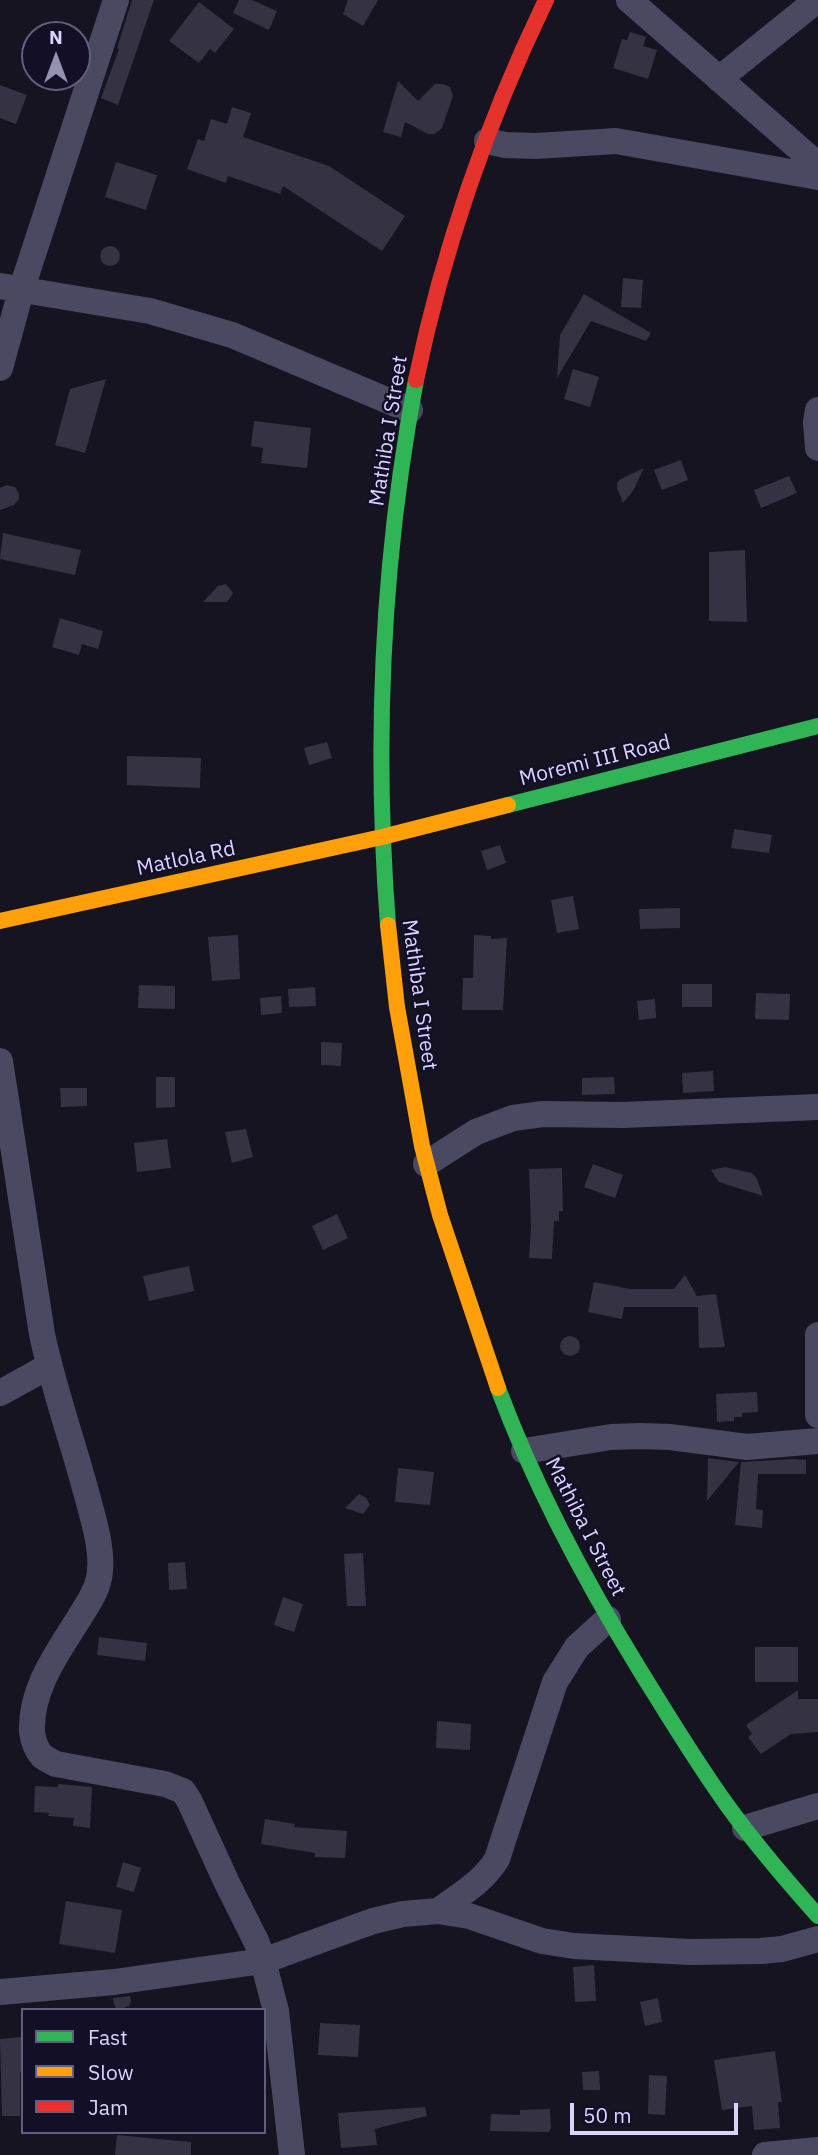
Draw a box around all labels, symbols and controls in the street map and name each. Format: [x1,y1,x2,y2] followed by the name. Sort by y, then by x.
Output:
[21,21,91,91] north arrow
[49,25,63,49] text: N
[365,354,413,508] street label: Mathiba I Street
[517,730,673,792] street label: Moremi III Road
[134,836,238,882] street label: Matlola Rd
[396,918,442,1072] street label: Mathiba I Street
[539,1454,631,1600] street label: Mathiba I Street
[21,2008,266,2134] legend
[88,2023,128,2051] text: Fast
[88,2058,134,2086] text: Slow
[573,2088,741,2132] scale bar
[88,2093,128,2121] text: Jam
[583,2101,632,2129] text: 50 m

